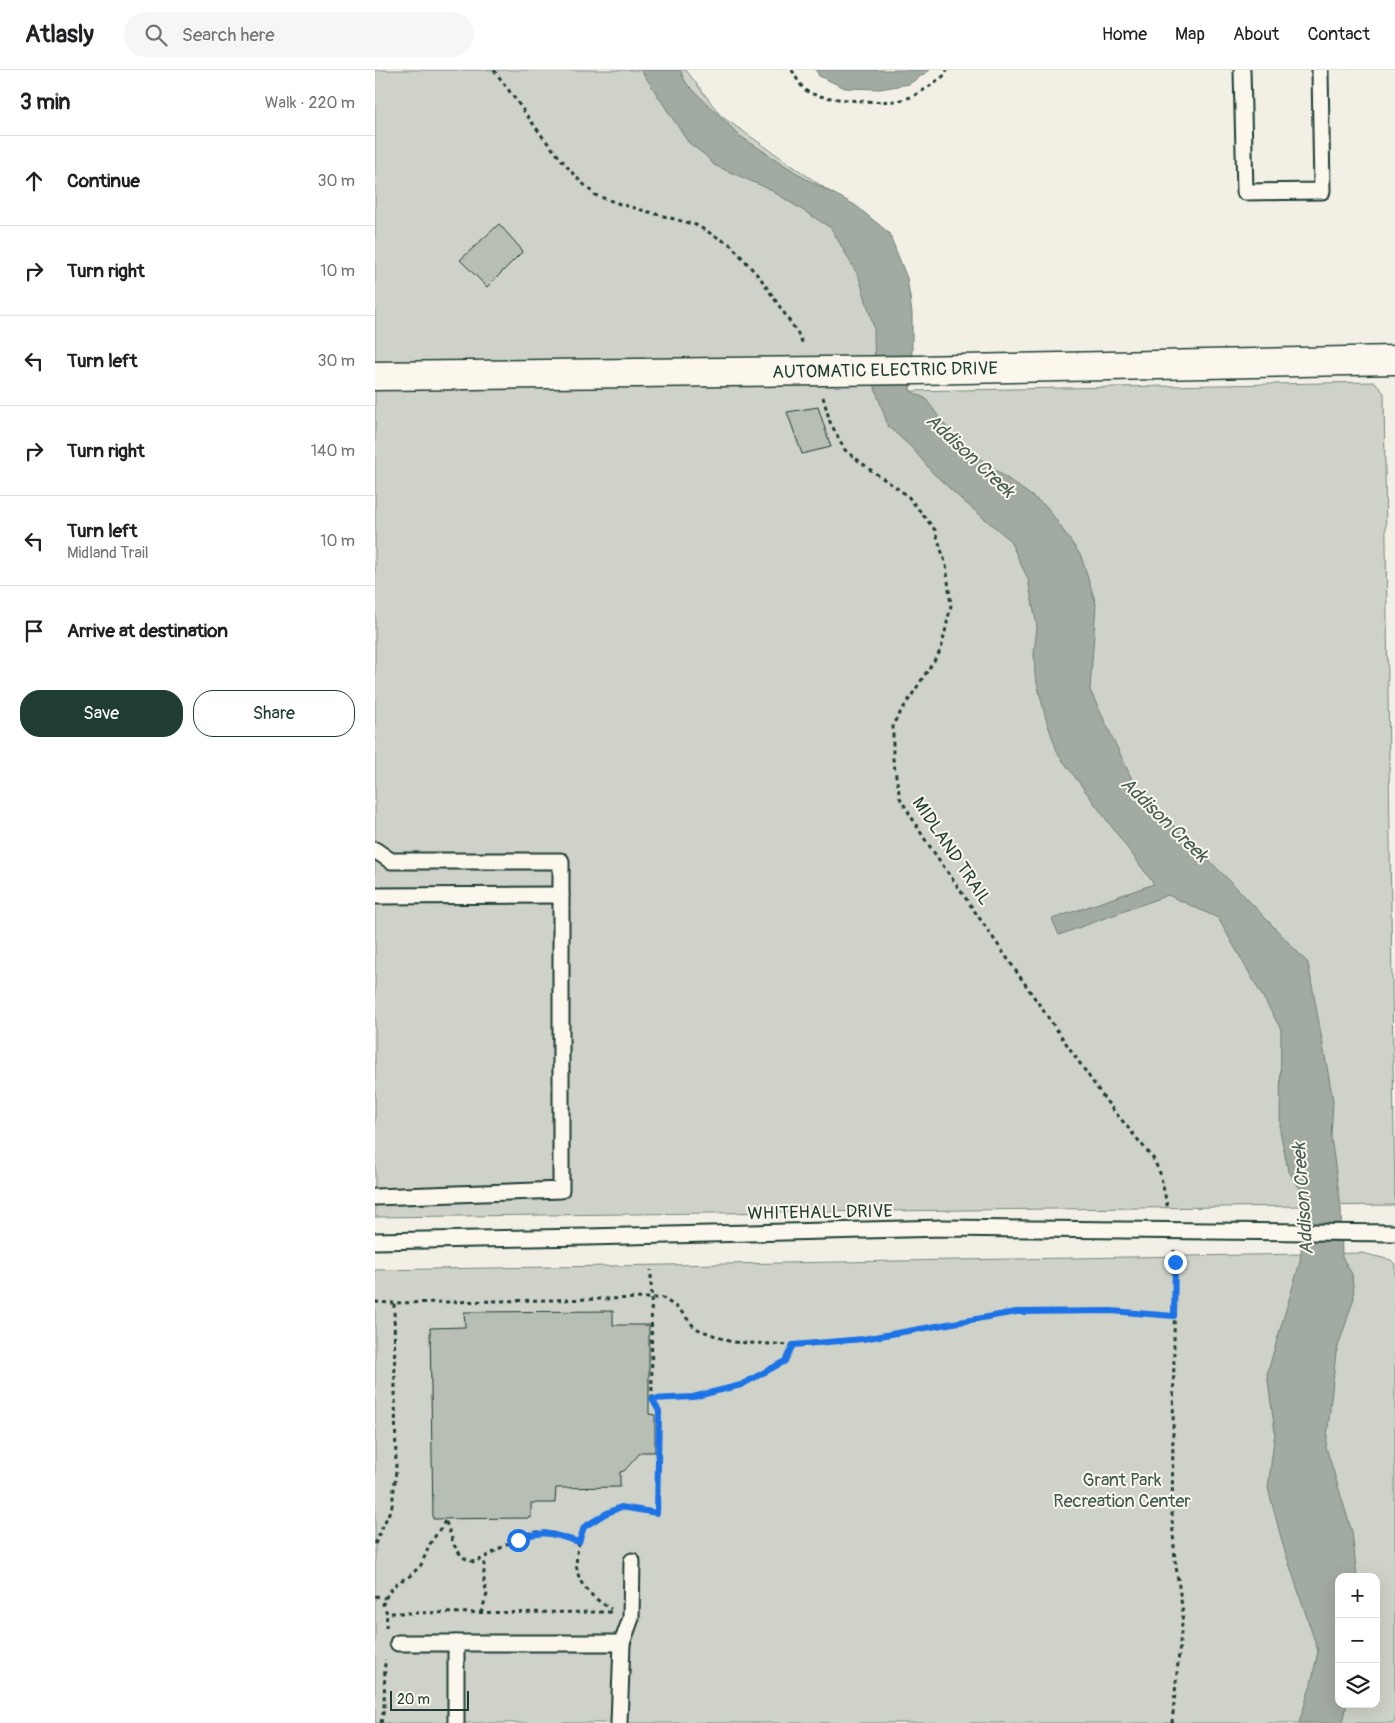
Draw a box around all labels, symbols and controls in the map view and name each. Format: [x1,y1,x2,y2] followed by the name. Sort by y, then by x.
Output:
[124,12,474,57] search box
[25,20,94,49] text: Atlasly
[142,21,170,49] icon: search
[182,23,275,47] text: Search here
[1102,23,1147,46] text: Home
[1175,23,1205,46] text: Map
[1233,23,1279,46] text: About
[1307,23,1370,46] text: Contact
[20,89,70,116] text: 3 min
[265,93,355,113] text: Walk · 220 m
[20,167,48,195] icon: ahead
[67,169,140,193] text: Continue
[317,171,355,191] text: 30 m
[20,257,48,285] icon: right
[67,259,145,283] text: Turn right
[320,261,355,281] text: 10 m
[20,347,48,375] icon: left
[67,349,137,373] text: Turn left
[317,351,355,371] text: 30 m
[772,357,998,384] street label: AUTOMATIC ELECTRIC DRIVE
[921,409,1021,504] water label: Addison Creek
[20,437,48,465] icon: right
[67,439,145,463] text: Turn right
[311,441,355,461] text: 140 m
[67,519,137,543] text: Turn left
[20,527,48,555] icon: left
[320,531,355,551] text: 10 m
[67,543,149,563] text: Midland Trail
[20,617,48,645] icon: arrive
[67,619,228,643] text: Arrive at destination
[20,690,183,737] button: Save
[193,690,355,737] button: Share
[1116,772,1215,869] water label: Addison Creek
[907,793,996,910] street label: MIDLAND TRAIL
[1287,1140,1319,1256] water label: Addison Creek
[747,1200,893,1225] street label: WHITEHALL DRIVE
[1164,1251,1187,1274] route end
[1053,1469,1191,1513] park label: Grant Park Recreation Center
[507,1529,530,1552] route start
[1335,1573,1380,1708] map controls
[1335,1573,1380,1618] button: +
[1335,1618,1380,1663] button: −
[1335,1663,1380,1708] button: layers
[390,1688,469,1711] scale bar
[397,1691,430,1708] text: 20 m

